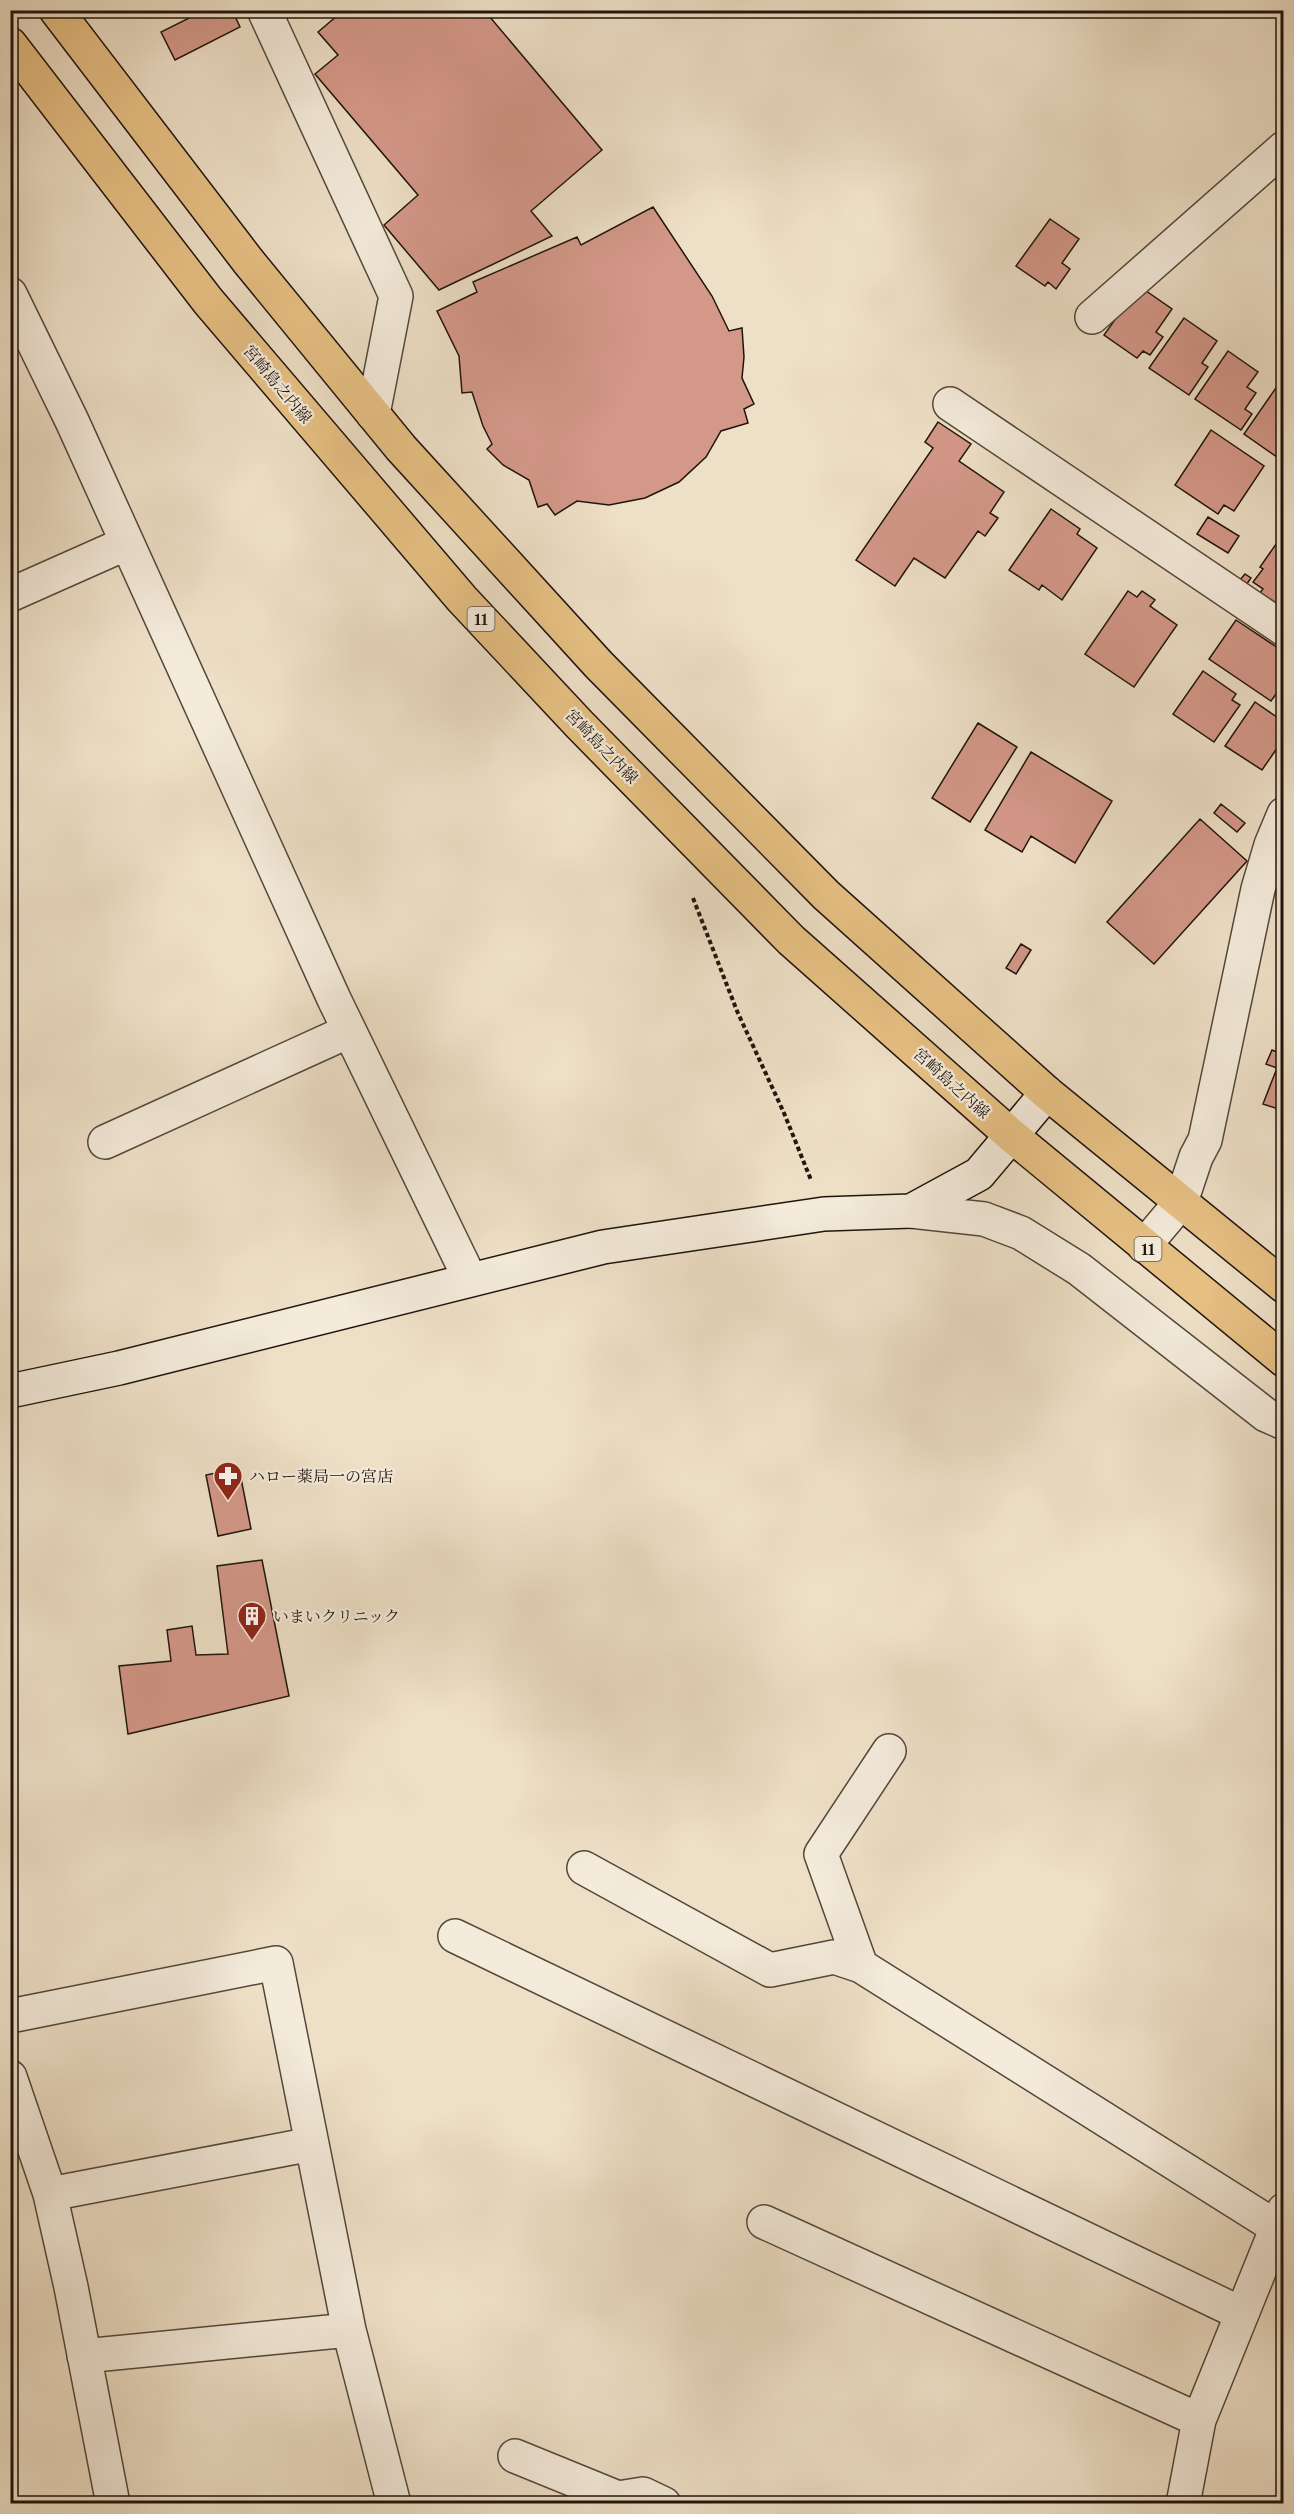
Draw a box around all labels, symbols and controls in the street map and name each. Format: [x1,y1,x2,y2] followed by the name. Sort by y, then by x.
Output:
[239,341,317,427] street label: 宮崎島之内線
[468,607,494,631] road number: 11
[561,705,643,787] street label: 宮崎島之内線
[910,1043,994,1123] street label: 宮崎島之内線
[1134,1237,1162,1261] road number: 11
[212,1460,244,1502] pharmacy icon: ハロー薬局一の宮店
[249,1466,393,1486] place label: ハロー薬局一の宮店
[236,1600,268,1642] building icon: いまいクリニック
[273,1606,400,1626] place label: いまいクリニック

